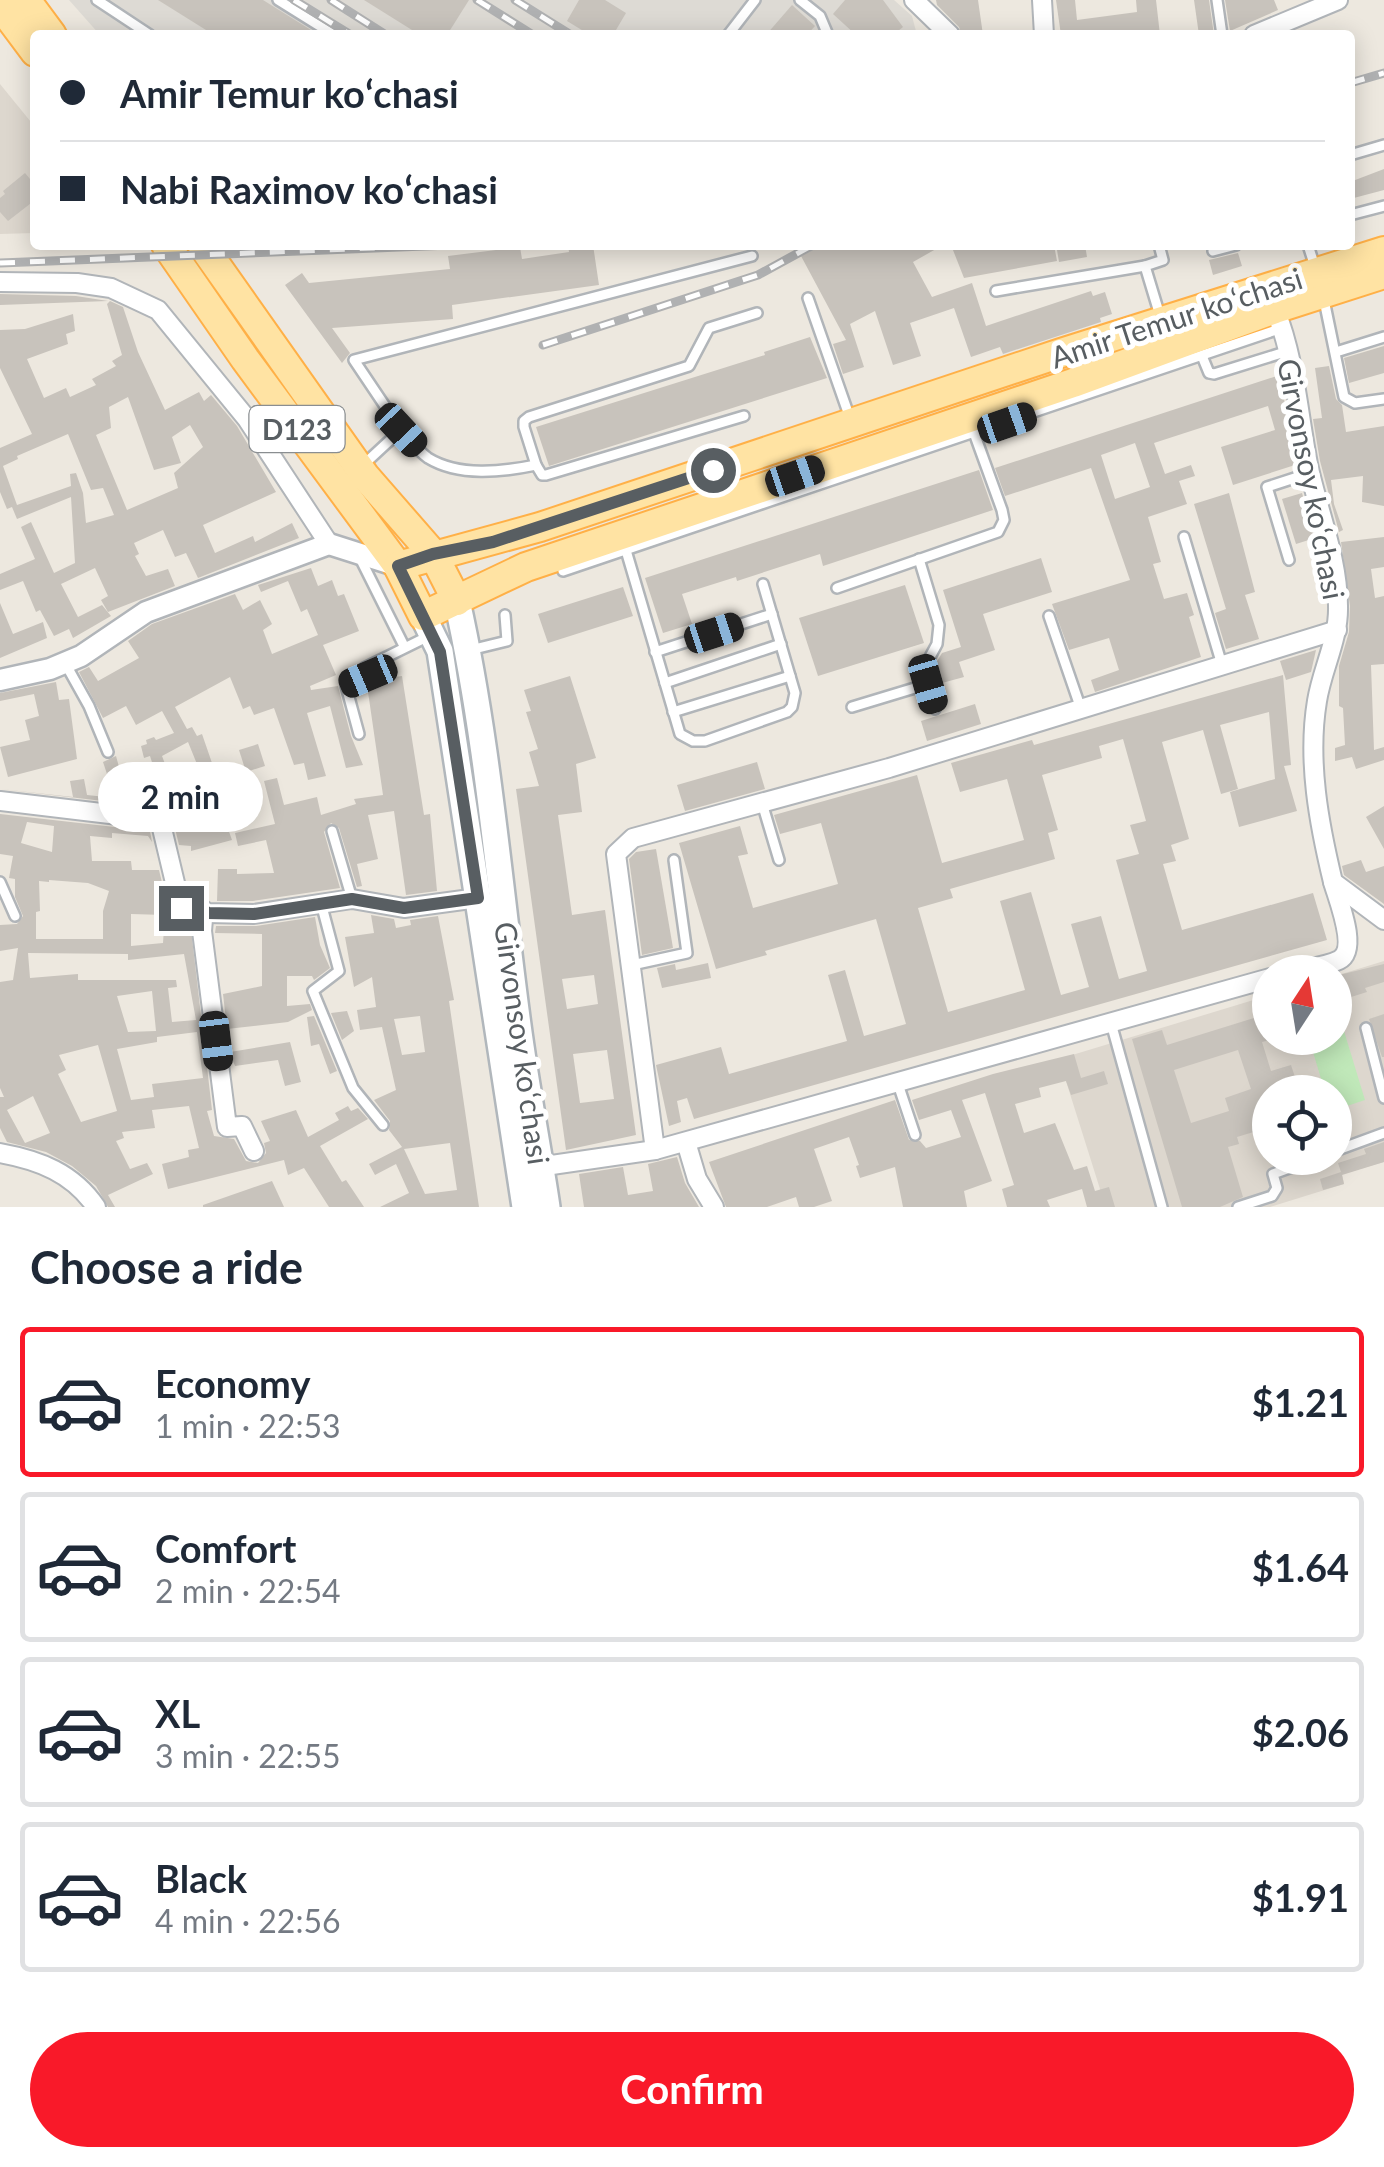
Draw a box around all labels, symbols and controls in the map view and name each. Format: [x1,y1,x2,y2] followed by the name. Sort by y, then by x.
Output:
[120,70,459,116] text: Amir Temur koʻchasi
[120,166,498,212] text: Nabi Raximov koʻchasi
[1046,259,1306,375] street label: Amir Temur koʻchasi
[1271,356,1353,602] street label: Girvonsoy koʻchasi
[370,398,432,462] car
[974,399,1040,447] car
[250,406,344,452] road number: D123
[691,448,736,493] route start
[762,452,828,500] car
[681,609,747,657] car
[335,650,401,702] car
[905,651,951,717] car
[99,763,264,833] callout: 2 min
[141,777,220,816] text: 2 min
[159,886,204,931] route end
[488,919,558,1167] street label: Girvonsoy koʻchasi
[1252,955,1352,1055] north arrow
[1252,955,1352,1175] map controls
[197,1009,235,1073] car
[1252,1075,1352,1175] button: locate
[30,1240,303,1294] text: Choose a ride
[35,1357,125,1447] icon: car
[155,1360,310,1406] text: Economy
[1252,1379,1349,1425] text: $1.21
[155,1406,341,1445] text: 1 min · 22:53
[35,1522,125,1612] icon: car
[155,1525,296,1571] text: Comfort
[1252,1544,1349,1590] text: $1.64
[155,1571,341,1610] text: 2 min · 22:54
[35,1687,125,1777] icon: car
[155,1690,200,1736] text: XL
[1252,1709,1349,1755] text: $2.06
[155,1736,341,1775] text: 3 min · 22:55
[35,1852,125,1942] icon: car
[155,1855,247,1901] text: Black
[1252,1874,1349,1920] text: $1.91
[155,1901,341,1940] text: 4 min · 22:56
[30,2032,1354,2147] button: Confirm

